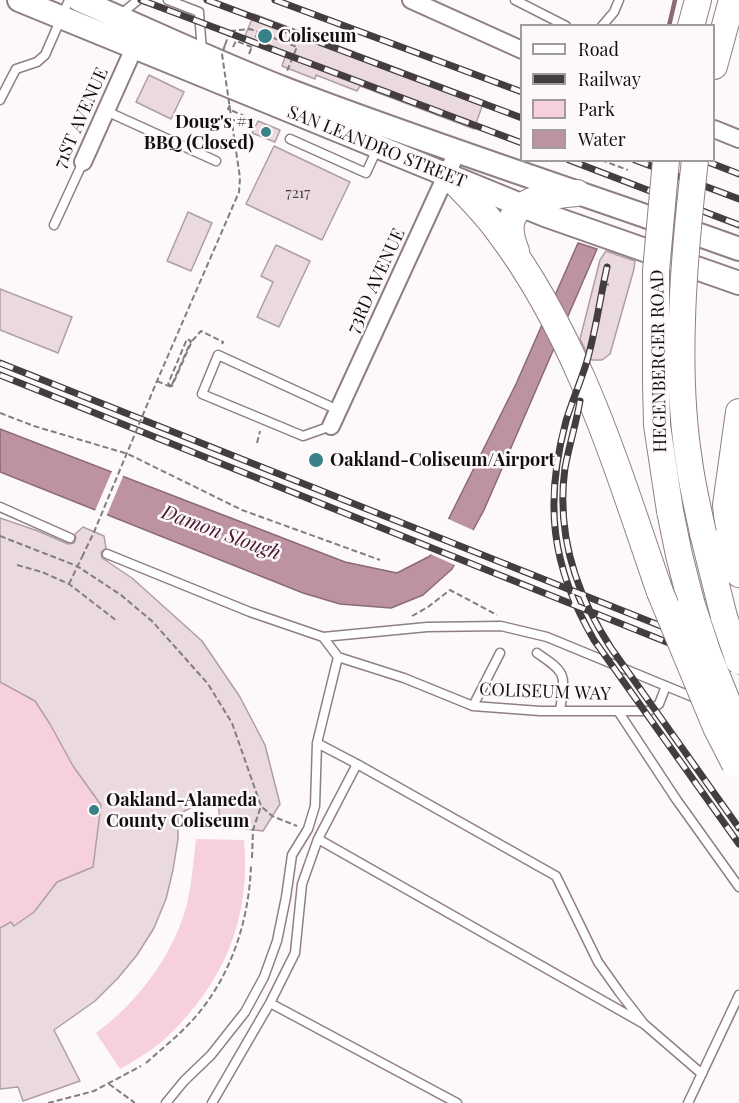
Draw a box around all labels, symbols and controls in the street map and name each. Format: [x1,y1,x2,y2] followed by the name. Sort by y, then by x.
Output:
[520,24,715,162] legend
[278,25,357,47] place label: Coliseum
[256,27,274,45] marker: Coliseum
[578,37,619,61] text: Road
[49,64,113,172] street label: 71ST AVENUE
[578,67,641,91] text: Railway
[578,97,615,121] text: Park
[284,101,470,193] street label: SAN LEANDRO STREET
[144,111,254,154] place label: Doug's #1 BBQ (Closed)
[259,125,273,139] marker: Doug's #1 BBQ (Closed)
[578,127,626,151] text: Water
[286,184,310,202] house number: 7217
[342,225,410,337] street label: 73RD AVENUE
[647,269,671,453] street label: HEGENBERGER ROAD
[330,449,555,471] place label: Oakland-Coliseum/Airport
[307,451,325,469] marker: Oakland-Coliseum/Airport
[158,500,284,566] water label: Damon Slough
[479,679,611,705] street label: COLISEUM WAY
[106,789,257,832] place label: Oakland-Alameda County Coliseum
[87,803,101,817] marker: Oakland-Alameda County Coliseum

